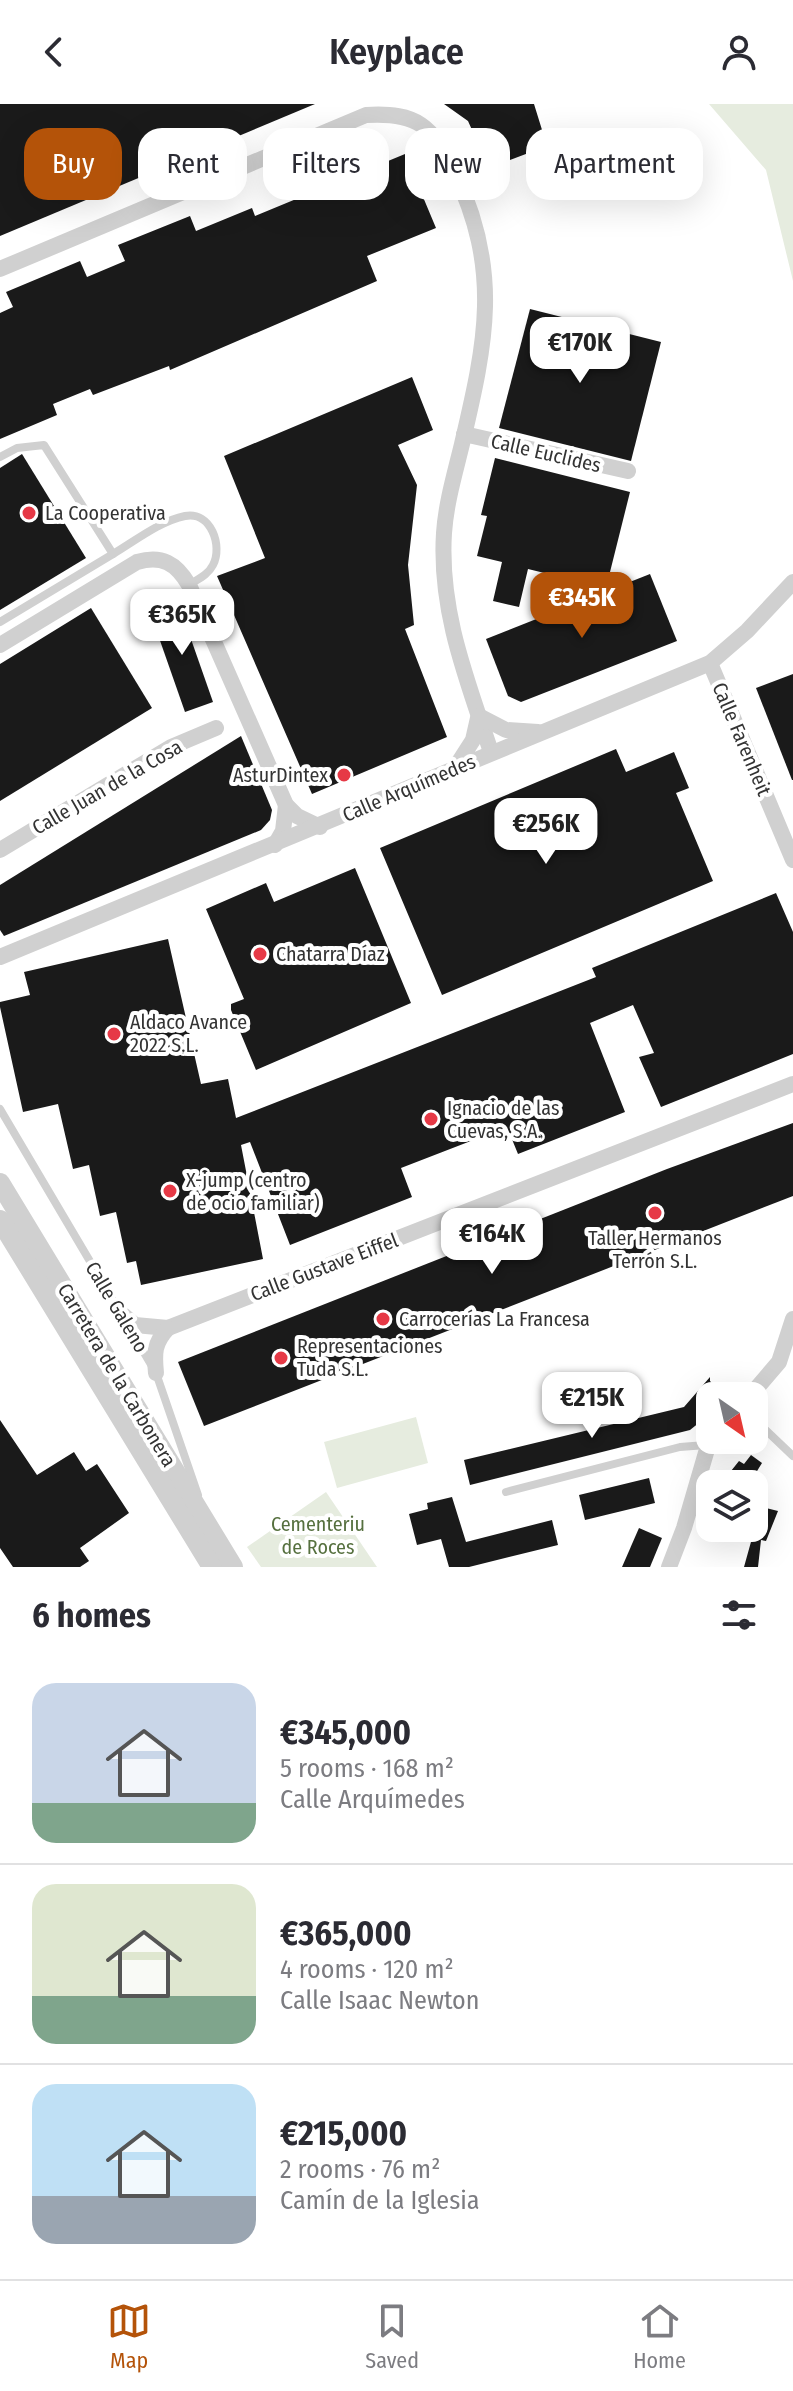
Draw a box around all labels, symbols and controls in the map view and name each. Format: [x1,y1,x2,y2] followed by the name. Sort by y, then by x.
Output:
[32,30,76,74] icon: back
[329,30,464,74] text: Keyplace
[717,30,761,74] icon: person
[24,128,122,200] chip: Buy
[138,128,247,200] chip: Rent
[263,128,389,200] chip: Filters
[405,128,510,200] chip: New
[526,128,703,200] chip: Apartment
[524,317,636,385] pin: €170K
[548,327,612,358] text: €170K
[489,429,603,477] street label: Calle Euclides
[45,501,166,525] place label: La Cooperativa
[20,504,38,522] marker: La Cooperativa
[526,572,638,640] pin: €345K
[548,582,616,613] text: €345K
[126,589,238,657] pin: €365K
[148,599,216,630] text: €365K
[707,679,777,800] street label: Calle Farenheit
[28,734,186,840] street label: Calle Juan de la Cosa
[339,749,479,827] street label: Calle Arquímedes
[233,763,328,787] place label: AsturDintex
[335,766,353,784] marker: AsturDintex
[490,798,602,866] pin: €256K
[512,808,580,839] text: €256K
[276,942,385,966] place label: Chatarra Díaz
[251,945,269,963] marker: Chatarra Díaz
[130,1010,247,1057] place label: Aldaco Avance 2022 S.L.
[105,1025,123,1043] marker: Aldaco Avance 2022 S.L.
[447,1096,559,1143] place label: Ignacio de las Cuevas, S.A.
[422,1110,440,1128] marker: Ignacio de las Cuevas, S.A.
[186,1168,320,1215] place label: X-jump (centro de ocio familiar)
[161,1182,179,1200] marker: X-jump (centro de ocio familiar)
[646,1204,664,1222] marker: Taller Hermanos Terrón S.L.
[436,1208,548,1276] pin: €164K
[459,1218,525,1249] text: €164K
[588,1226,722,1273] place label: Taller Hermanos Terrón S.L.
[247,1228,401,1306] street label: Calle Gustave Eiffel
[81,1257,153,1357] street label: Calle Galeno
[53,1279,181,1471] street label: Carretera de la Carbonera
[399,1307,590,1331] place label: Carrocerías La Francesa
[374,1310,392,1328] marker: Carrocerías La Francesa
[297,1334,443,1381] place label: Representaciones Tuda S.L.
[272,1349,290,1367] marker: Representaciones Tuda S.L.
[536,1372,648,1440] pin: €215K
[560,1382,624,1413] text: €215K
[696,1382,768,1454] north arrow
[696,1382,768,1542] map controls
[696,1470,768,1542] button: layers
[271,1512,365,1559] park label: Cementeriu de Roces
[717,1593,761,1637] icon: filters
[32,1595,151,1636] text: 6 homes
[280,1712,411,1753] text: €345,000
[96,1715,192,1811] icon: home
[280,1753,454,1784] text: 5 rooms · 168 m²
[280,1784,465,1815] text: Calle Arquímedes
[280,1913,412,1954] text: €365,000
[96,1916,192,2012] icon: home
[280,1954,454,1985] text: 4 rooms · 120 m²
[280,1985,479,2016] text: Calle Isaac Newton
[280,2113,407,2154] text: €215,000
[96,2116,192,2212] icon: home
[280,2154,440,2185] text: 2 rooms · 76 m²
[280,2185,480,2216] text: Camín de la Iglesia
[107,2299,151,2374] tab: Map
[365,2299,419,2374] tab: Saved
[633,2299,686,2374] tab: Home

